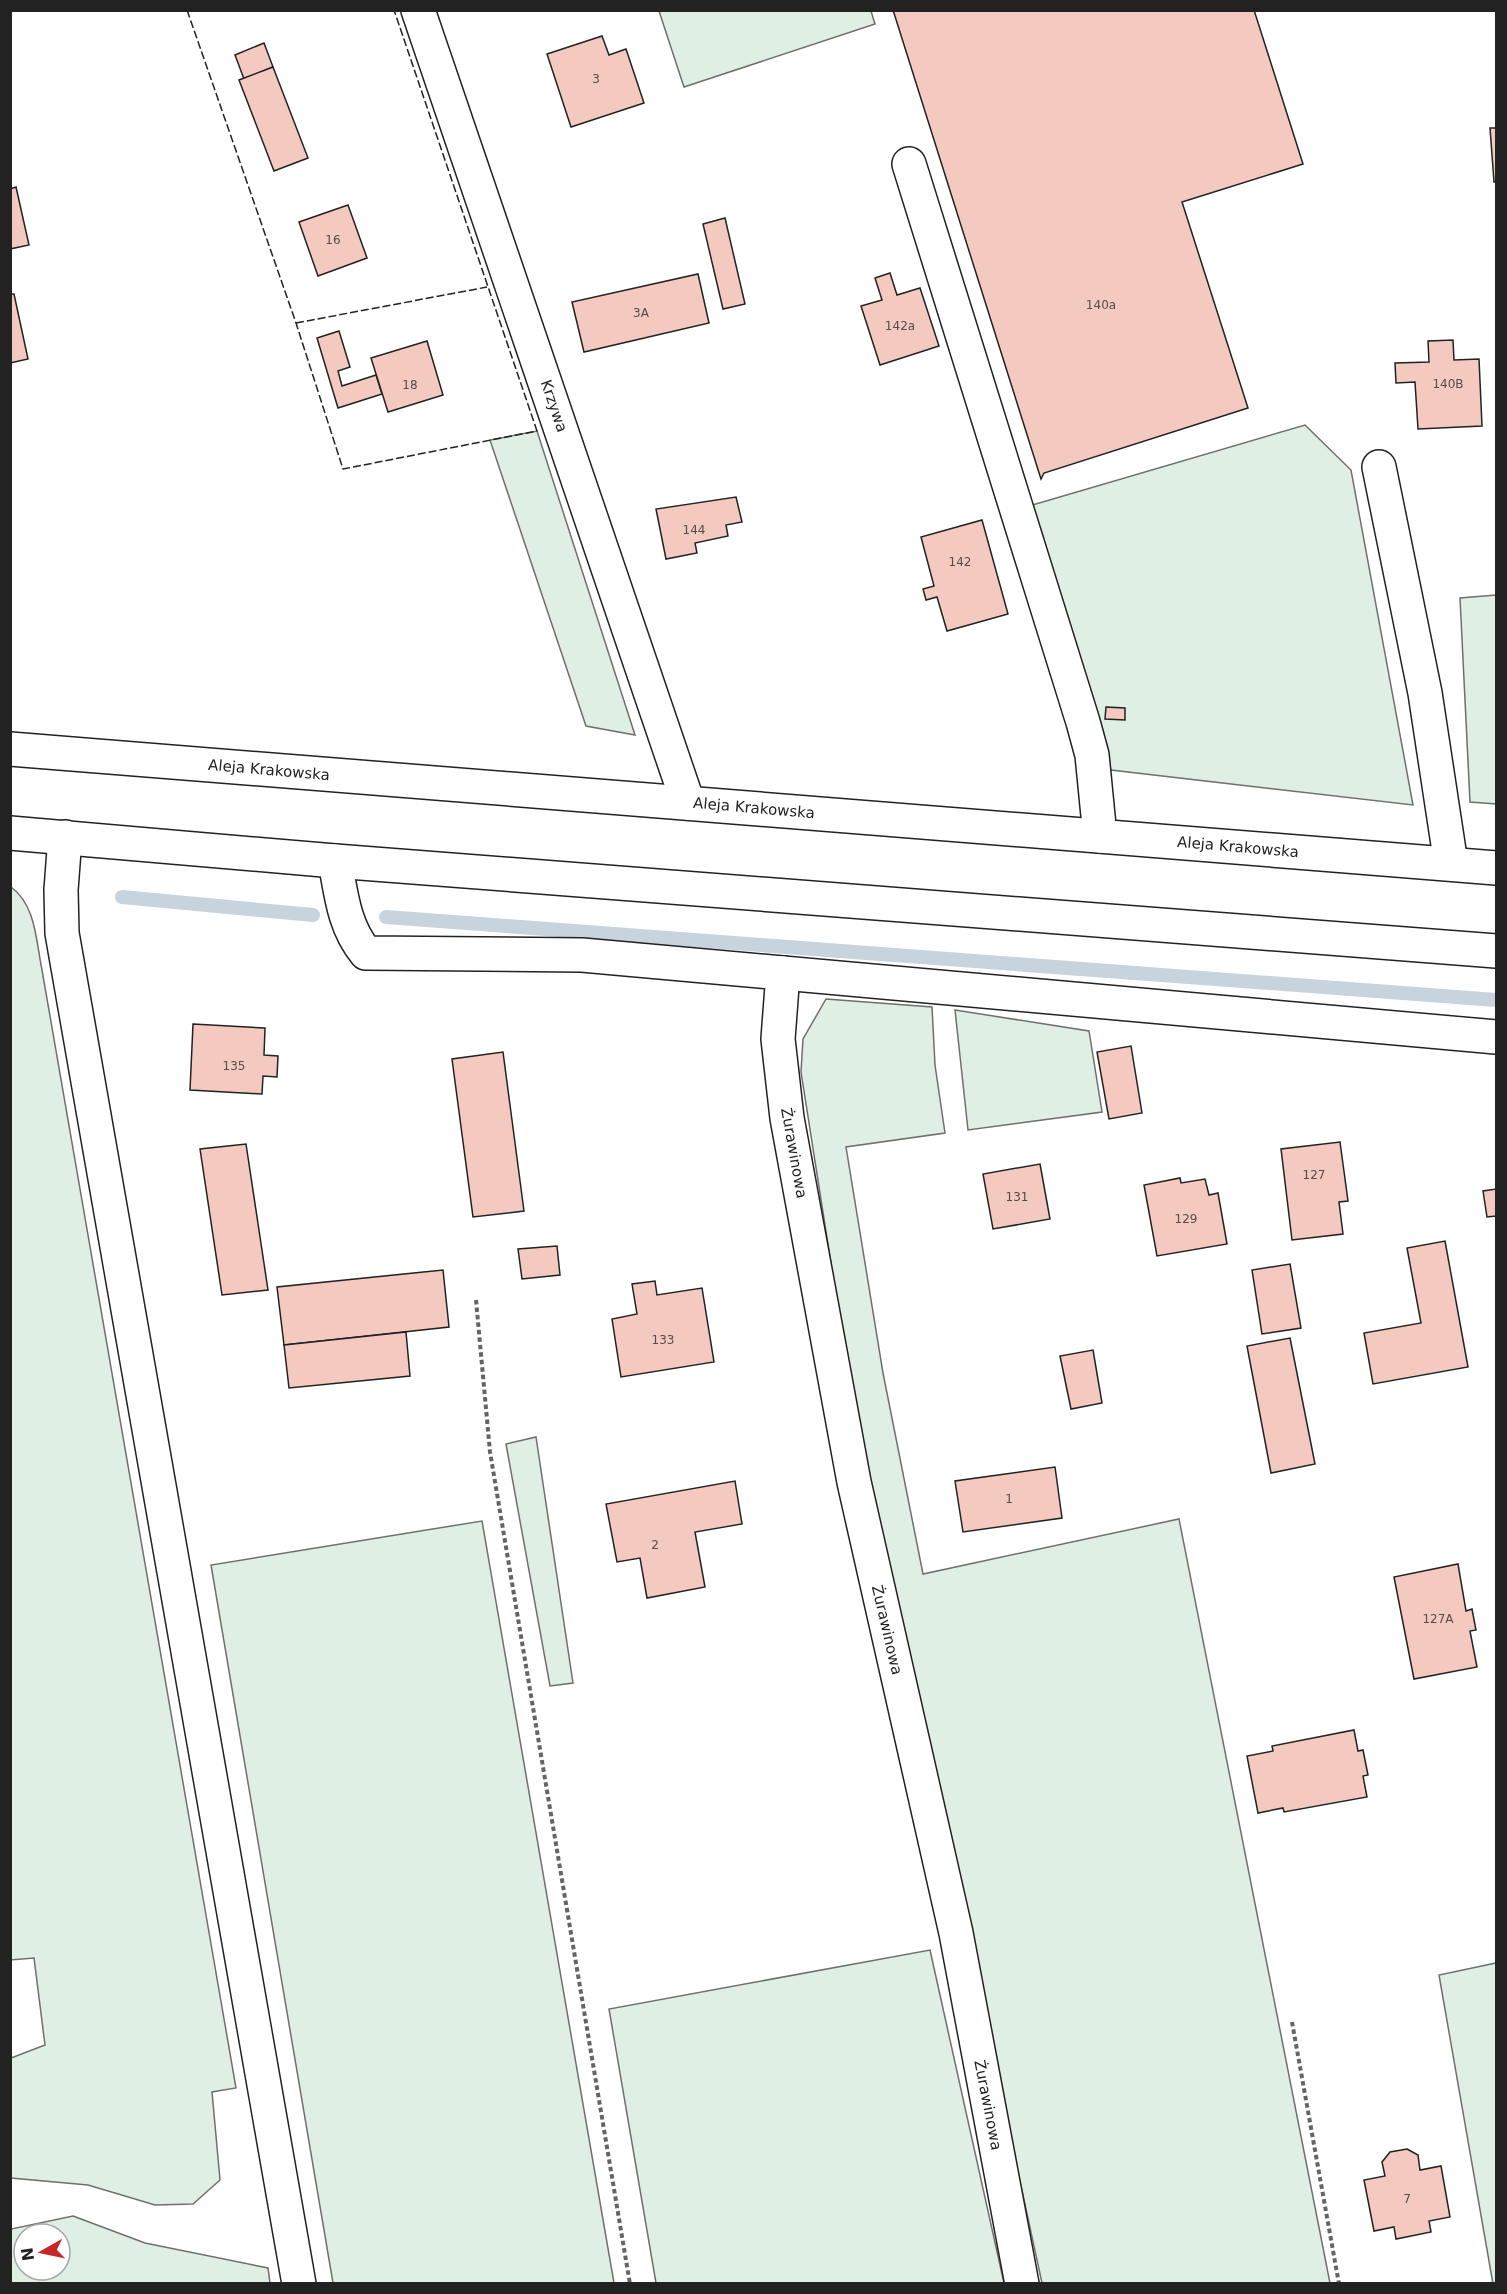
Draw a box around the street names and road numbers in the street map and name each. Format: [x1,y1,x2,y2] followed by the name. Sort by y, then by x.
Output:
[537,377,571,435] street label: Krzywa
[207,756,331,784] street label: Aleja Krakowska
[692,794,816,822] street label: Aleja Krakowska
[1176,833,1300,861] street label: Aleja Krakowska
[777,1106,812,1200] street label: Żurawinowa
[868,1583,907,1677] street label: Żurawinowa
[970,2058,1007,2152] street label: Żurawinowa

